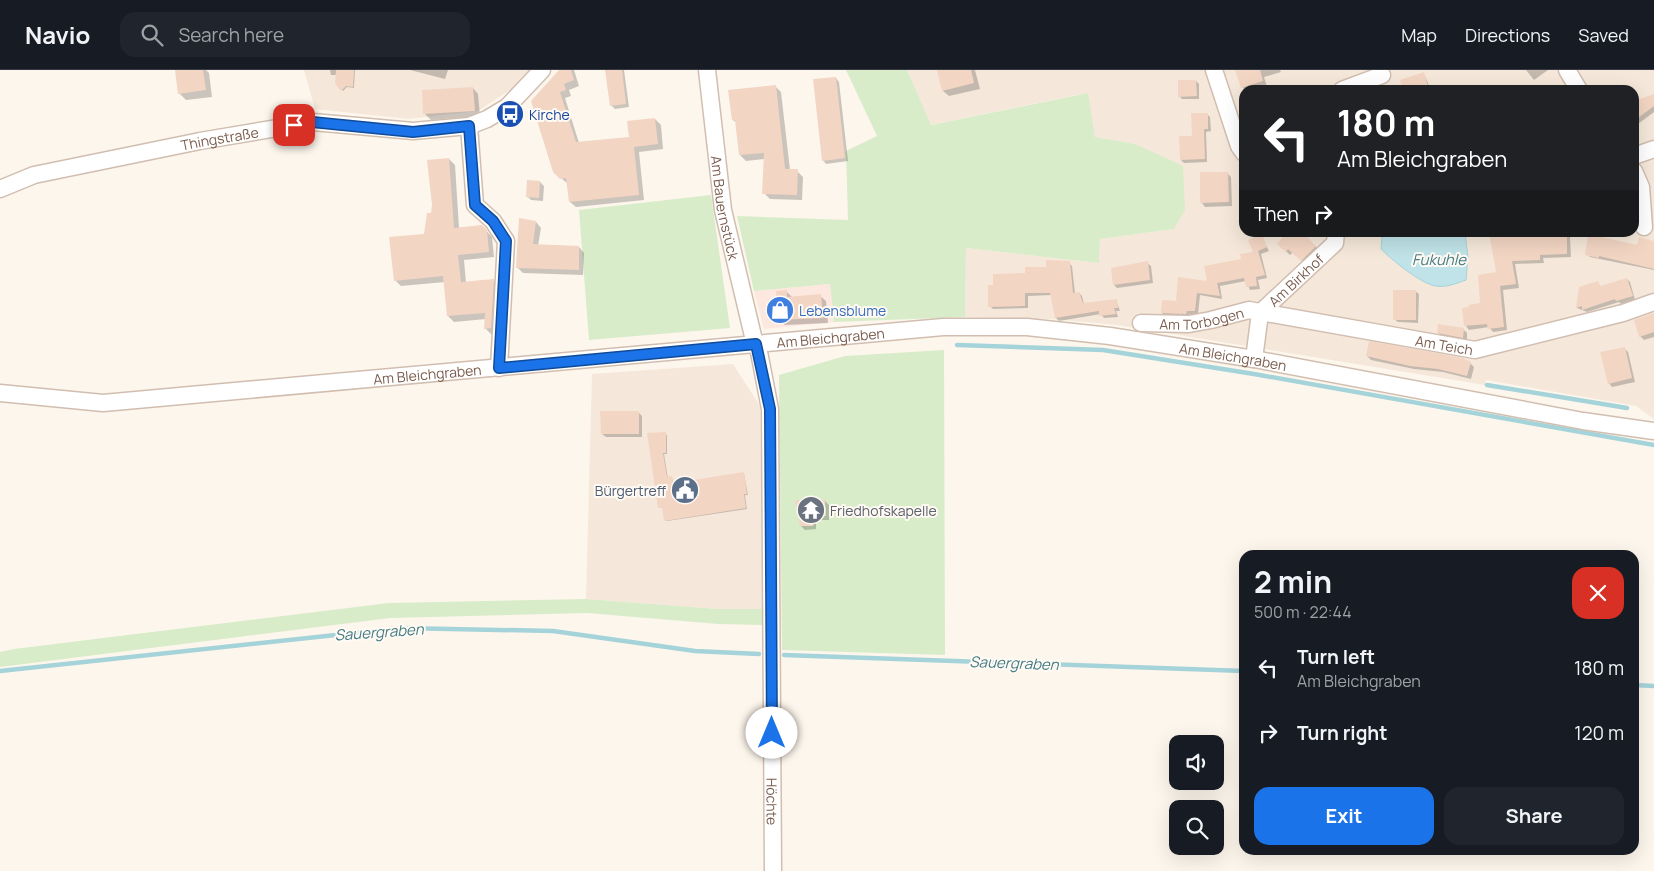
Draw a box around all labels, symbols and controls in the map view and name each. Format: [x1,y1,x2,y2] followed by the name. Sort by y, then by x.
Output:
[120,12,470,57] search box
[25,18,90,51] text: Navio
[138,21,166,49] icon: search
[178,22,284,48] text: Search here
[1401,23,1437,47] text: Map
[1465,23,1550,47] text: Directions
[1578,23,1629,47] text: Saved
[495,99,525,129] bus stop icon: Kirche
[1337,99,1435,147] text: 180 m
[273,104,315,146] pin
[529,105,570,124] place label: Kirche
[1254,105,1319,170] icon: left
[280,111,308,139] icon: arrive
[179,122,260,154] street label: Thingstraße
[1337,144,1507,174] text: Am Bleichgraben
[707,154,744,263] street label: Am Bauernstück
[1309,200,1337,228] icon: right
[1254,201,1299,227] text: Then
[1264,249,1327,310] street label: Am Birkhof
[1412,249,1467,270] water label: Fukuhle
[765,295,795,325] shop icon: Lebensblume
[799,301,886,320] place label: Lebensblume
[1159,302,1246,334] street label: Am Torbogen
[776,323,885,352] street label: Am Bleichgraben
[1414,330,1475,359] street label: Am Teich
[1178,338,1288,374] street label: Am Bleichgraben
[372,359,482,388] street label: Am Bleichgraben
[670,475,700,505] public building icon: Bürgertreff
[595,481,667,500] place label: Bürgertreff
[796,495,826,525] temple icon: Friedhofskapelle
[830,501,937,520] place label: Friedhofskapelle
[1254,561,1332,602] text: 2 min
[1572,567,1624,619] button: close
[1254,601,1352,623] text: 500 m · 22:44
[334,618,425,646] water label: Sauergraben
[1297,644,1375,670] text: Turn left
[969,651,1060,675] water label: Sauergraben
[1254,654,1282,682] icon: left
[1574,655,1624,681] text: 180 m
[1297,670,1421,692] text: Am Bleichgraben
[745,706,797,758] position arrow
[1254,719,1282,747] icon: right
[1297,720,1387,746] text: Turn right
[1574,720,1624,746] text: 120 m
[1169,735,1224,855] map controls
[1169,735,1224,790] button: sound
[763,778,782,825] street label: Höchte
[1254,787,1434,845] button: Exit
[1444,787,1624,845] button: Share
[1169,800,1224,855] button: search

